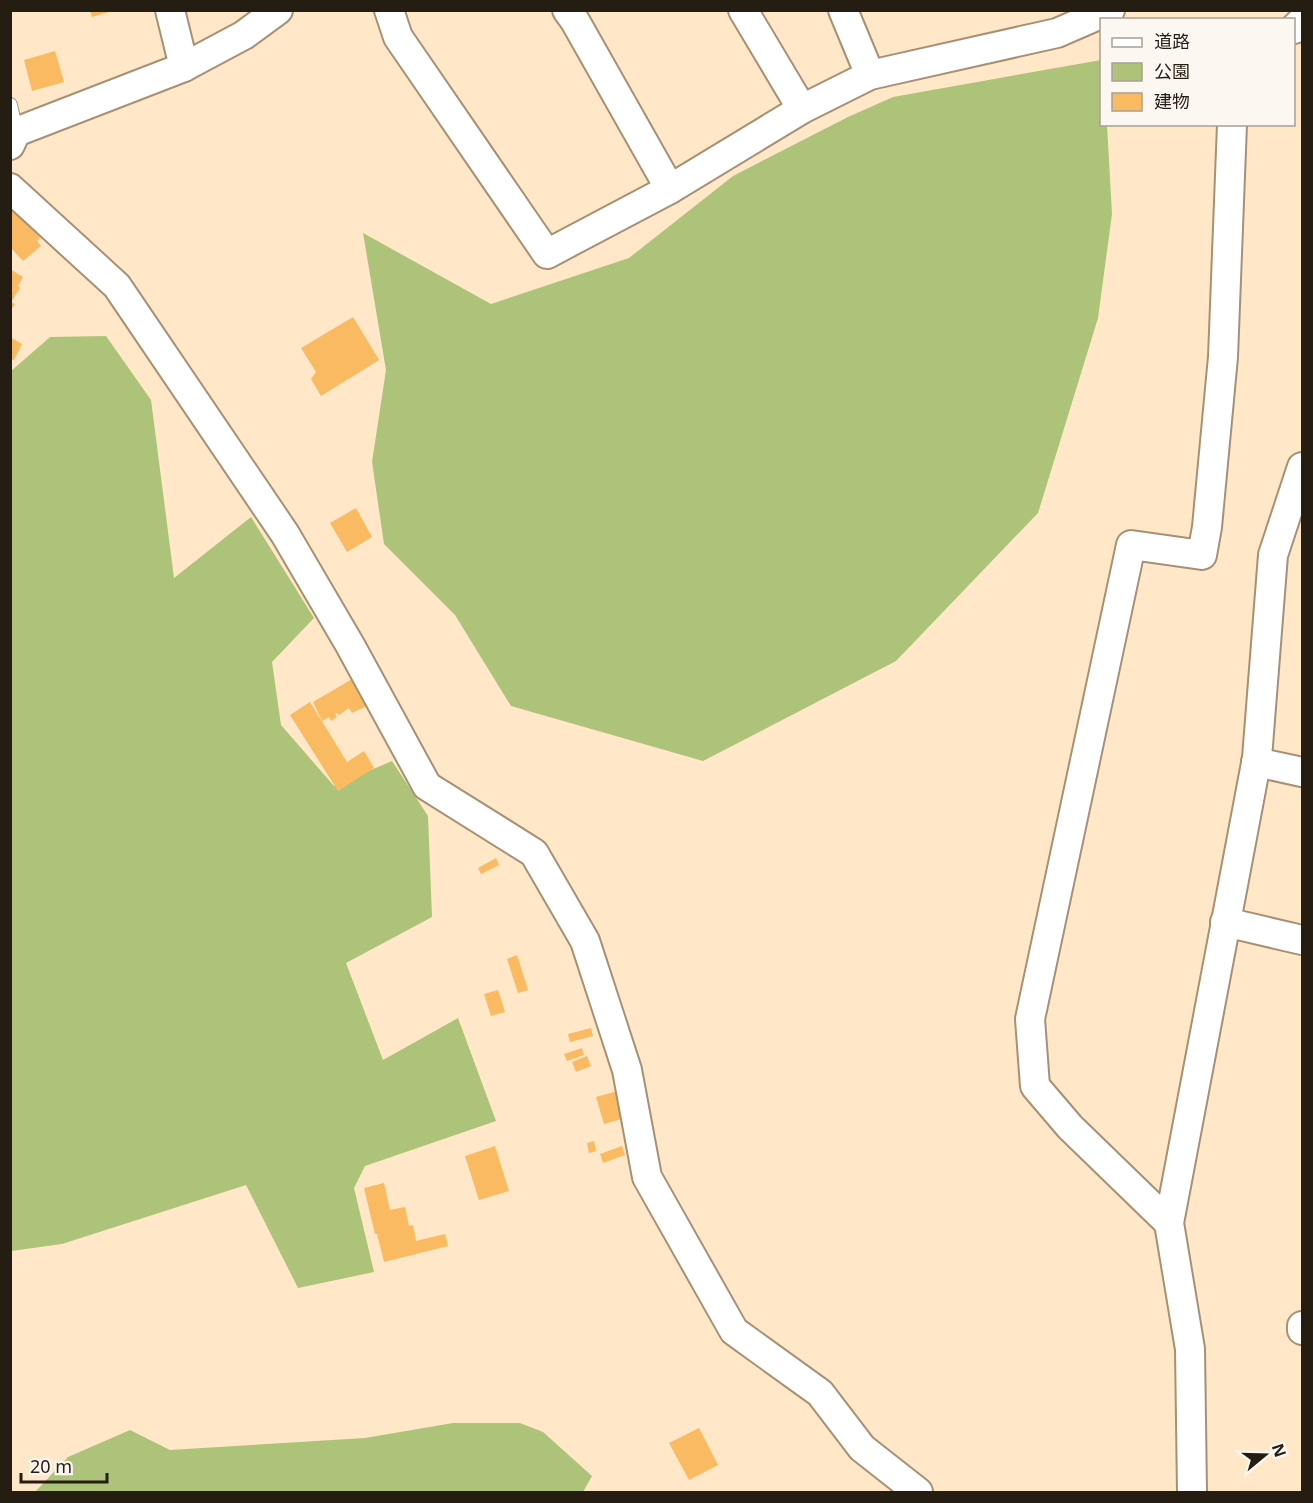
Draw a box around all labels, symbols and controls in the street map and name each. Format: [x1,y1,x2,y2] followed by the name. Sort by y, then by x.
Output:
[1100,18,1295,126] legend
[1154,29,1190,53] text: 道路
[1154,59,1190,83] text: 公園
[1154,89,1190,113] text: 建物
[1235,1425,1295,1485] north arrow
[1267,1440,1292,1460] text: N
[21,1446,106,1484] scale bar
[30,1454,72,1478] text: 20 m

